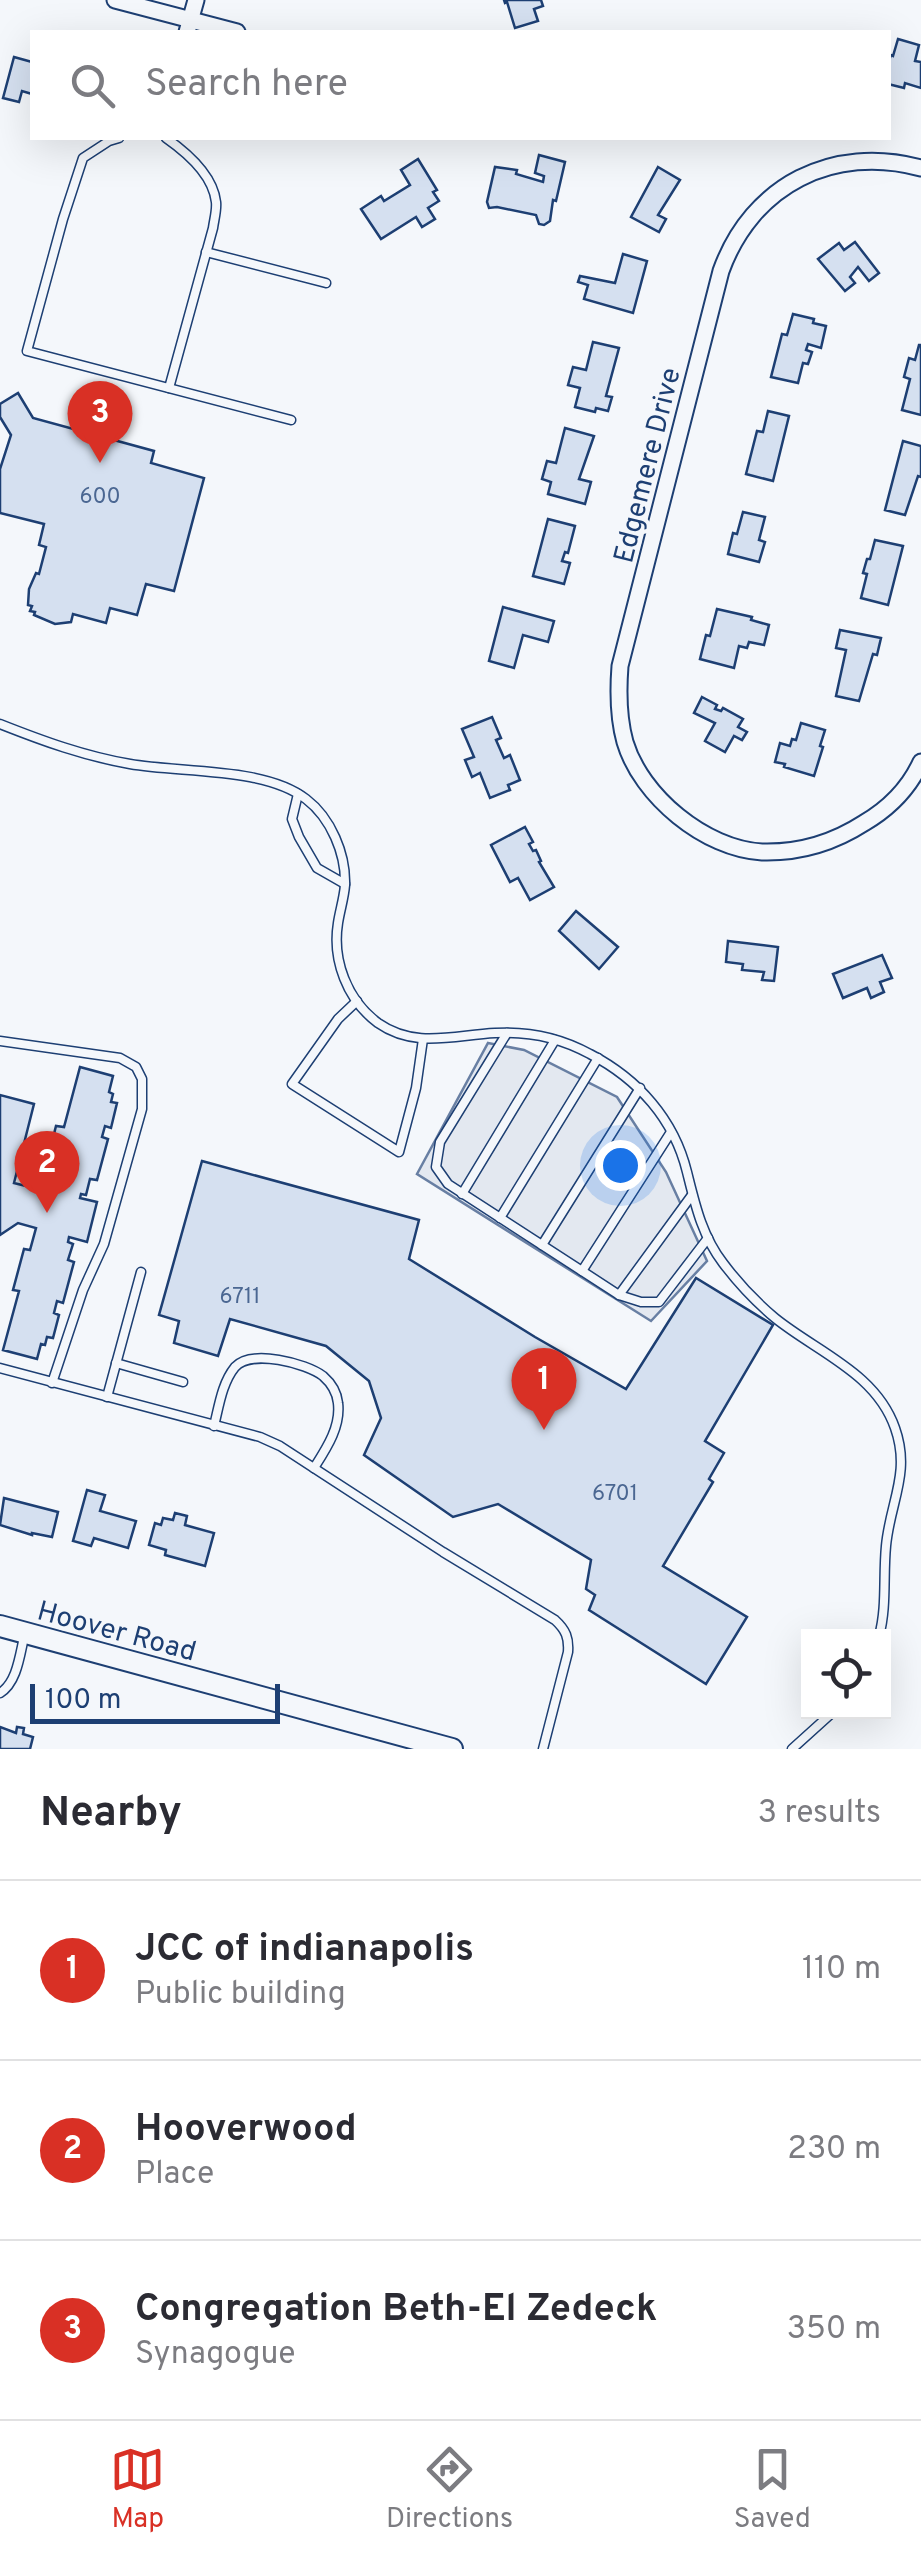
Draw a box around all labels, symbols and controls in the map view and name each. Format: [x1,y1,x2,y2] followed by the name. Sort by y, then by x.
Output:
[30,30,891,140] search box
[65,58,120,113] icon: search
[145,61,348,110] text: Search here
[607,364,691,567] street label: Edgemere Drive
[68,380,132,463] pin: 3
[79,484,121,511] house number: 600
[15,1130,80,1213] pin: 2
[595,1140,646,1191] your location
[220,1284,260,1311] house number: 6711
[512,1348,576,1430] pin: 1
[592,1481,638,1508] house number: 6701
[33,1594,200,1671] street label: Hoover Road
[801,1629,891,1719] map controls
[801,1629,891,1719] button: locate
[30,1679,280,1724] scale bar
[45,1683,121,1719] text: 100 m
[40,1788,182,1841] text: Nearby
[758,1794,881,1834] text: 3 results
[135,1926,474,1975] text: JCC of indianapolis
[66,1950,79,1990] text: 1
[802,1950,881,1990] text: 110 m
[135,1975,346,2015] text: Public building
[135,2106,357,2155] text: Hooverwood
[63,2130,82,2170] text: 2
[787,2130,881,2170] text: 230 m
[135,2155,214,2195] text: Place
[135,2286,657,2335] text: Congregation Beth-El Zedeck
[63,2310,82,2350] text: 3
[787,2310,881,2350] text: 350 m
[135,2335,296,2375] text: Synagogue
[110,2442,165,2538] tab: Map
[386,2442,513,2538] tab: Directions
[734,2442,811,2538] tab: Saved

